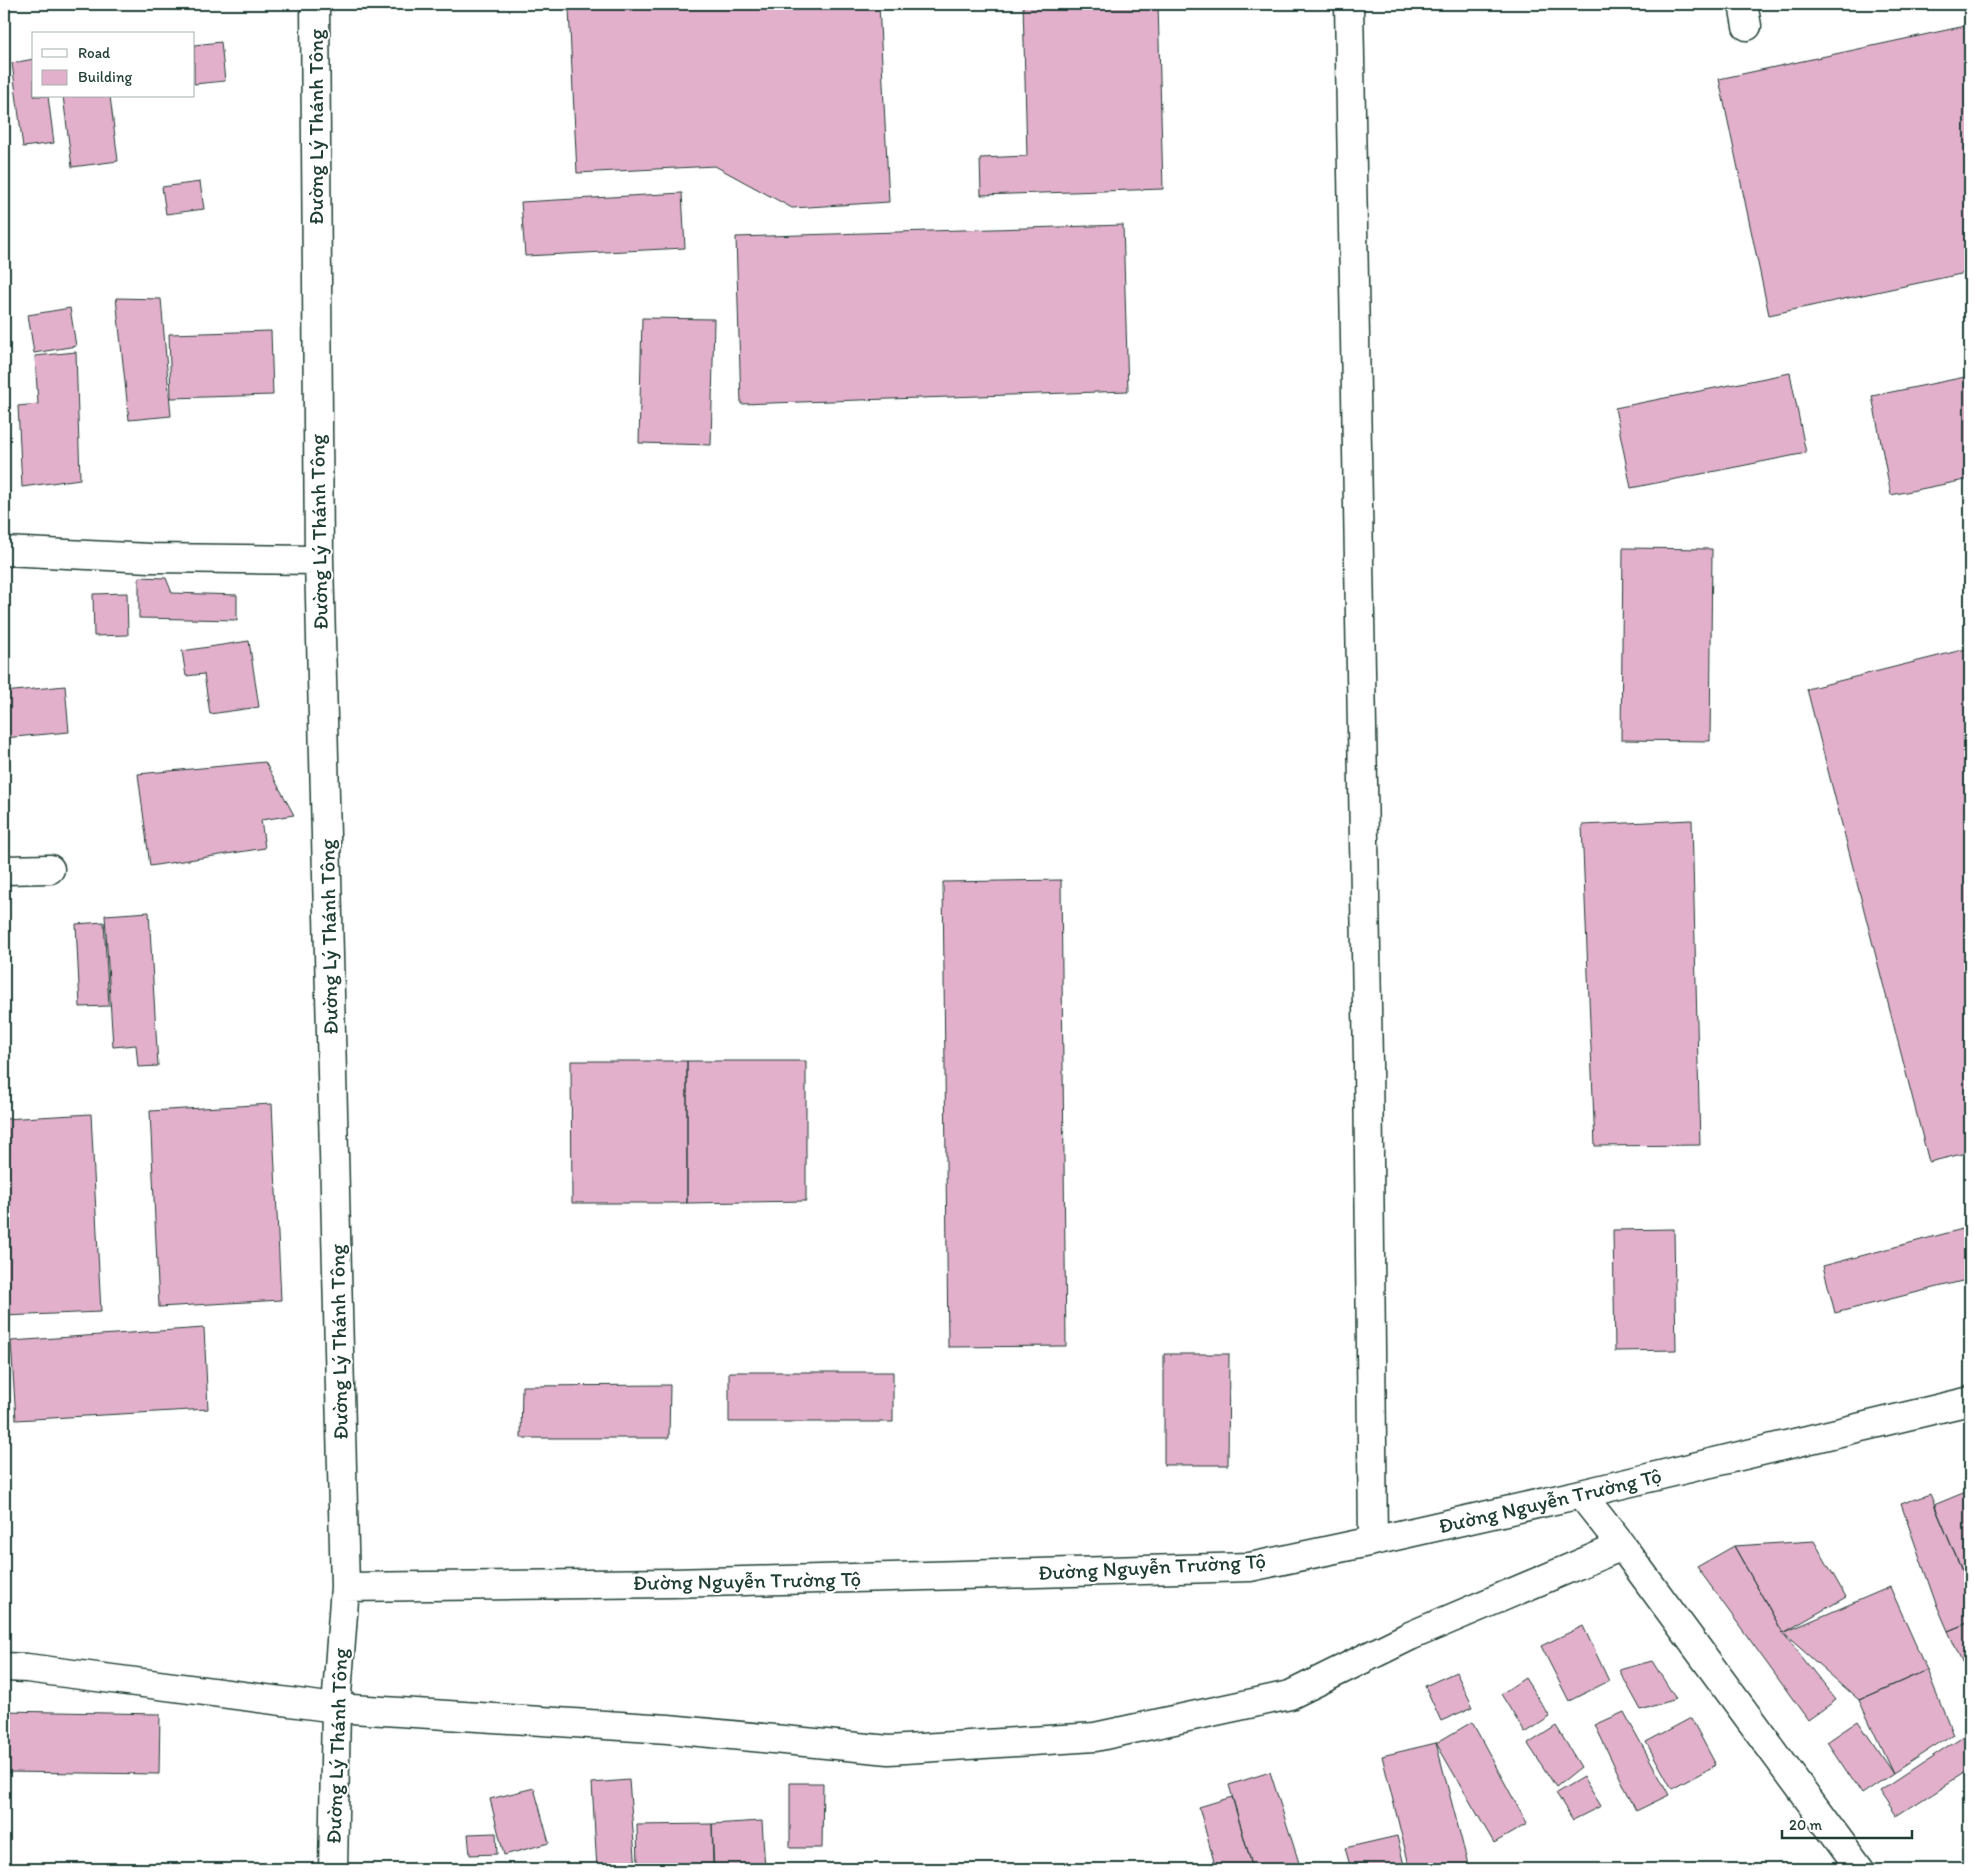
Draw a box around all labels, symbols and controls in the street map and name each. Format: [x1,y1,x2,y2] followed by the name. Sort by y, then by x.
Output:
[303,29,328,225] street label: Đường Lý Thánh Tông
[32,32,195,98] legend
[78,44,111,62] text: Road
[78,68,132,86] text: Building
[304,434,333,630] street label: Đường Lý Thánh Tông
[314,839,343,1035] street label: Đường Lý Thánh Tông
[324,1244,353,1440] street label: Đường Lý Thánh Tông
[1436,1463,1664,1538] street label: Đường Nguyễn Trường Tộ
[1037,1548,1267,1585] street label: Đường Nguyễn Trường Tộ
[633,1566,861,1595] street label: Đường Nguyễn Trường Tộ
[321,1647,352,1844] street label: Đường Lý Thánh Tông
[1782,1808,1912,1840] scale bar
[1789,1816,1823,1834] text: 20 m

